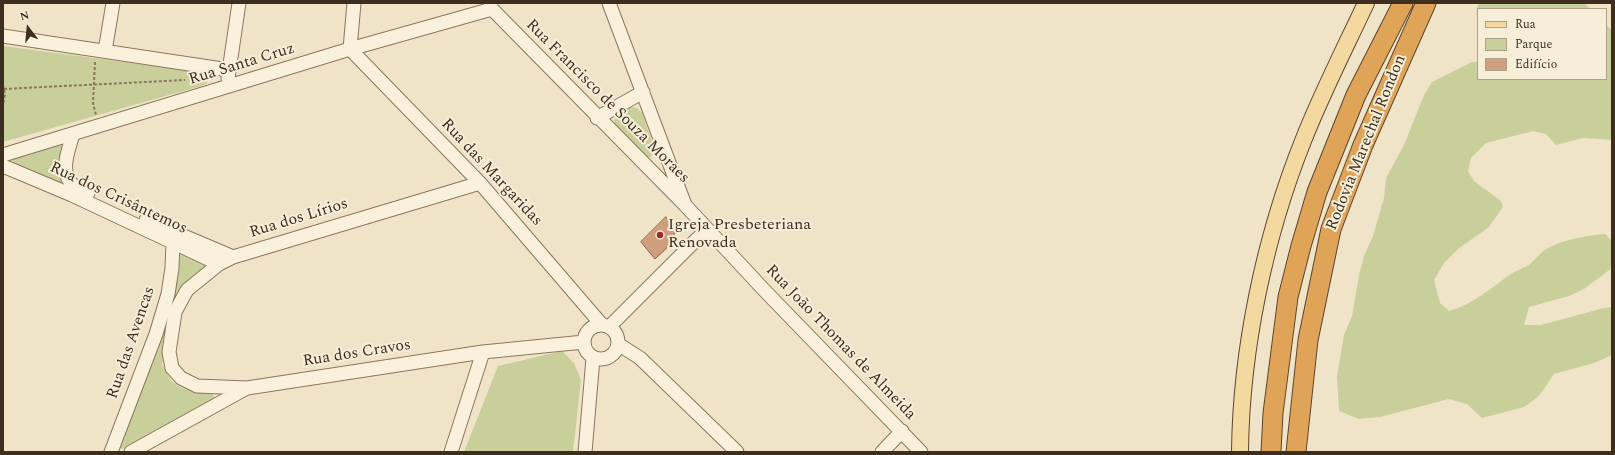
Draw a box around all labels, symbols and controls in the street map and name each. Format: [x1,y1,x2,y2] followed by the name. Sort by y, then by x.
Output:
[18,7,31,25] text: N
[8,8,48,48] north arrow
[1477,8,1607,80] legend
[1515,15,1536,34] text: Rua
[521,16,693,188] street label: Rua Francisco de Souza Moraes
[1515,35,1552,54] text: Parque
[187,40,297,90] street label: Rua Santa Cruz
[1323,53,1411,233] street label: Rodovia Marechal Rondon
[1515,55,1557,74] text: Edifício
[436,115,546,231] street label: Rua das Margaridas
[46,159,190,239] street label: Rua dos Crisântemos
[247,195,351,243] street label: Rua dos Lírios
[668,216,811,254] place label: Igreja Presbeteriana Renovada
[655,230,665,240] marker: Igreja Presbeteriana Renovada
[761,261,919,425] street label: Rua João Thomas de Almeida
[104,284,160,402] street label: Rua das Avencas
[302,336,412,372] street label: Rua dos Cravos

